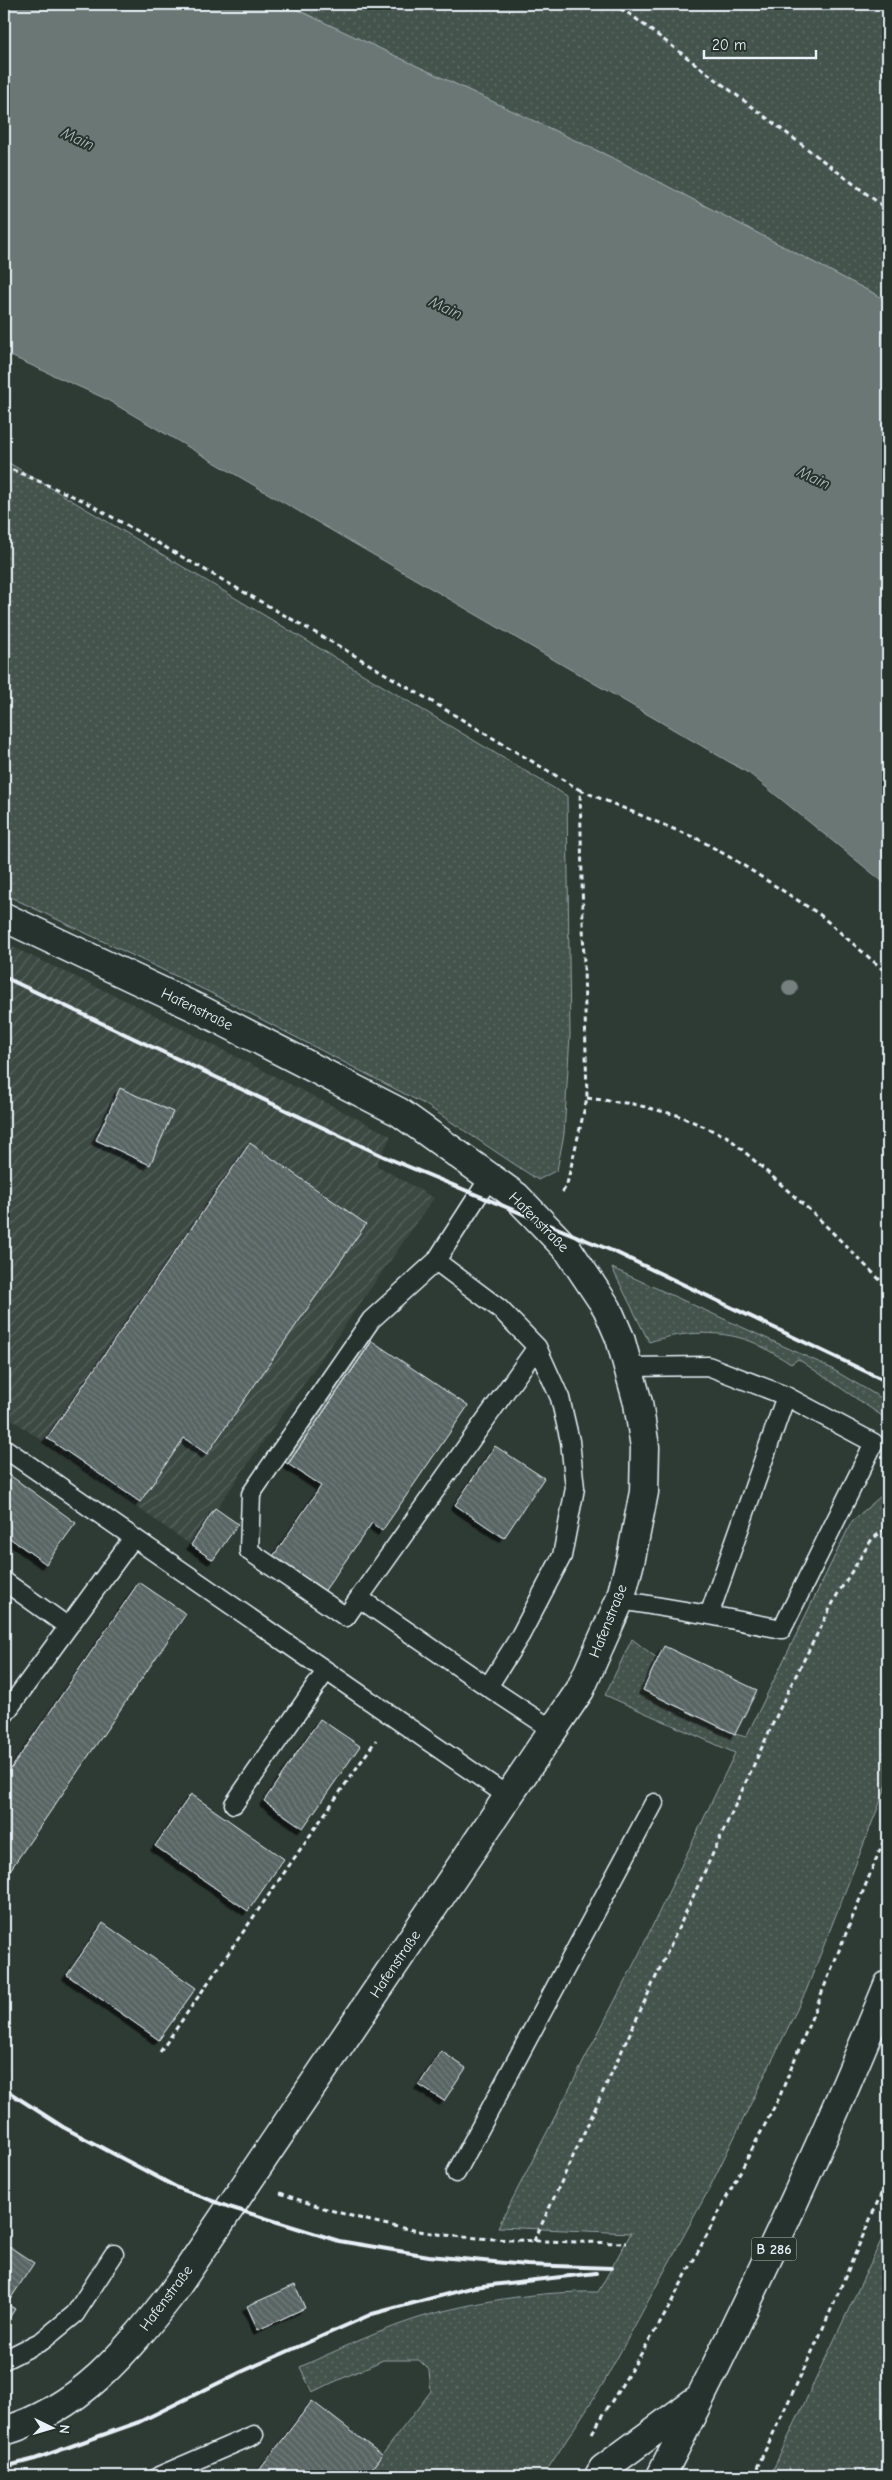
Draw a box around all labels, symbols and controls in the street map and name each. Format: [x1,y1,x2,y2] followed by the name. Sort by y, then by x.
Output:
[704,28,817,60] scale bar
[712,36,746,54] text: 20 m
[57,123,97,154] water label: Main
[425,292,465,323] water label: Main
[793,462,833,493] water label: Main
[158,984,236,1034] street label: Hafenstraße
[505,1188,573,1256] street label: Hafenstraße
[585,1581,631,1660] street label: Hafenstraße
[366,1926,424,2001] street label: Hafenstraße
[752,2238,796,2260] road number: B 286
[135,2261,197,2334] street label: Hafenstraße
[28,2402,78,2452] north arrow
[56,2424,73,2434] text: N

